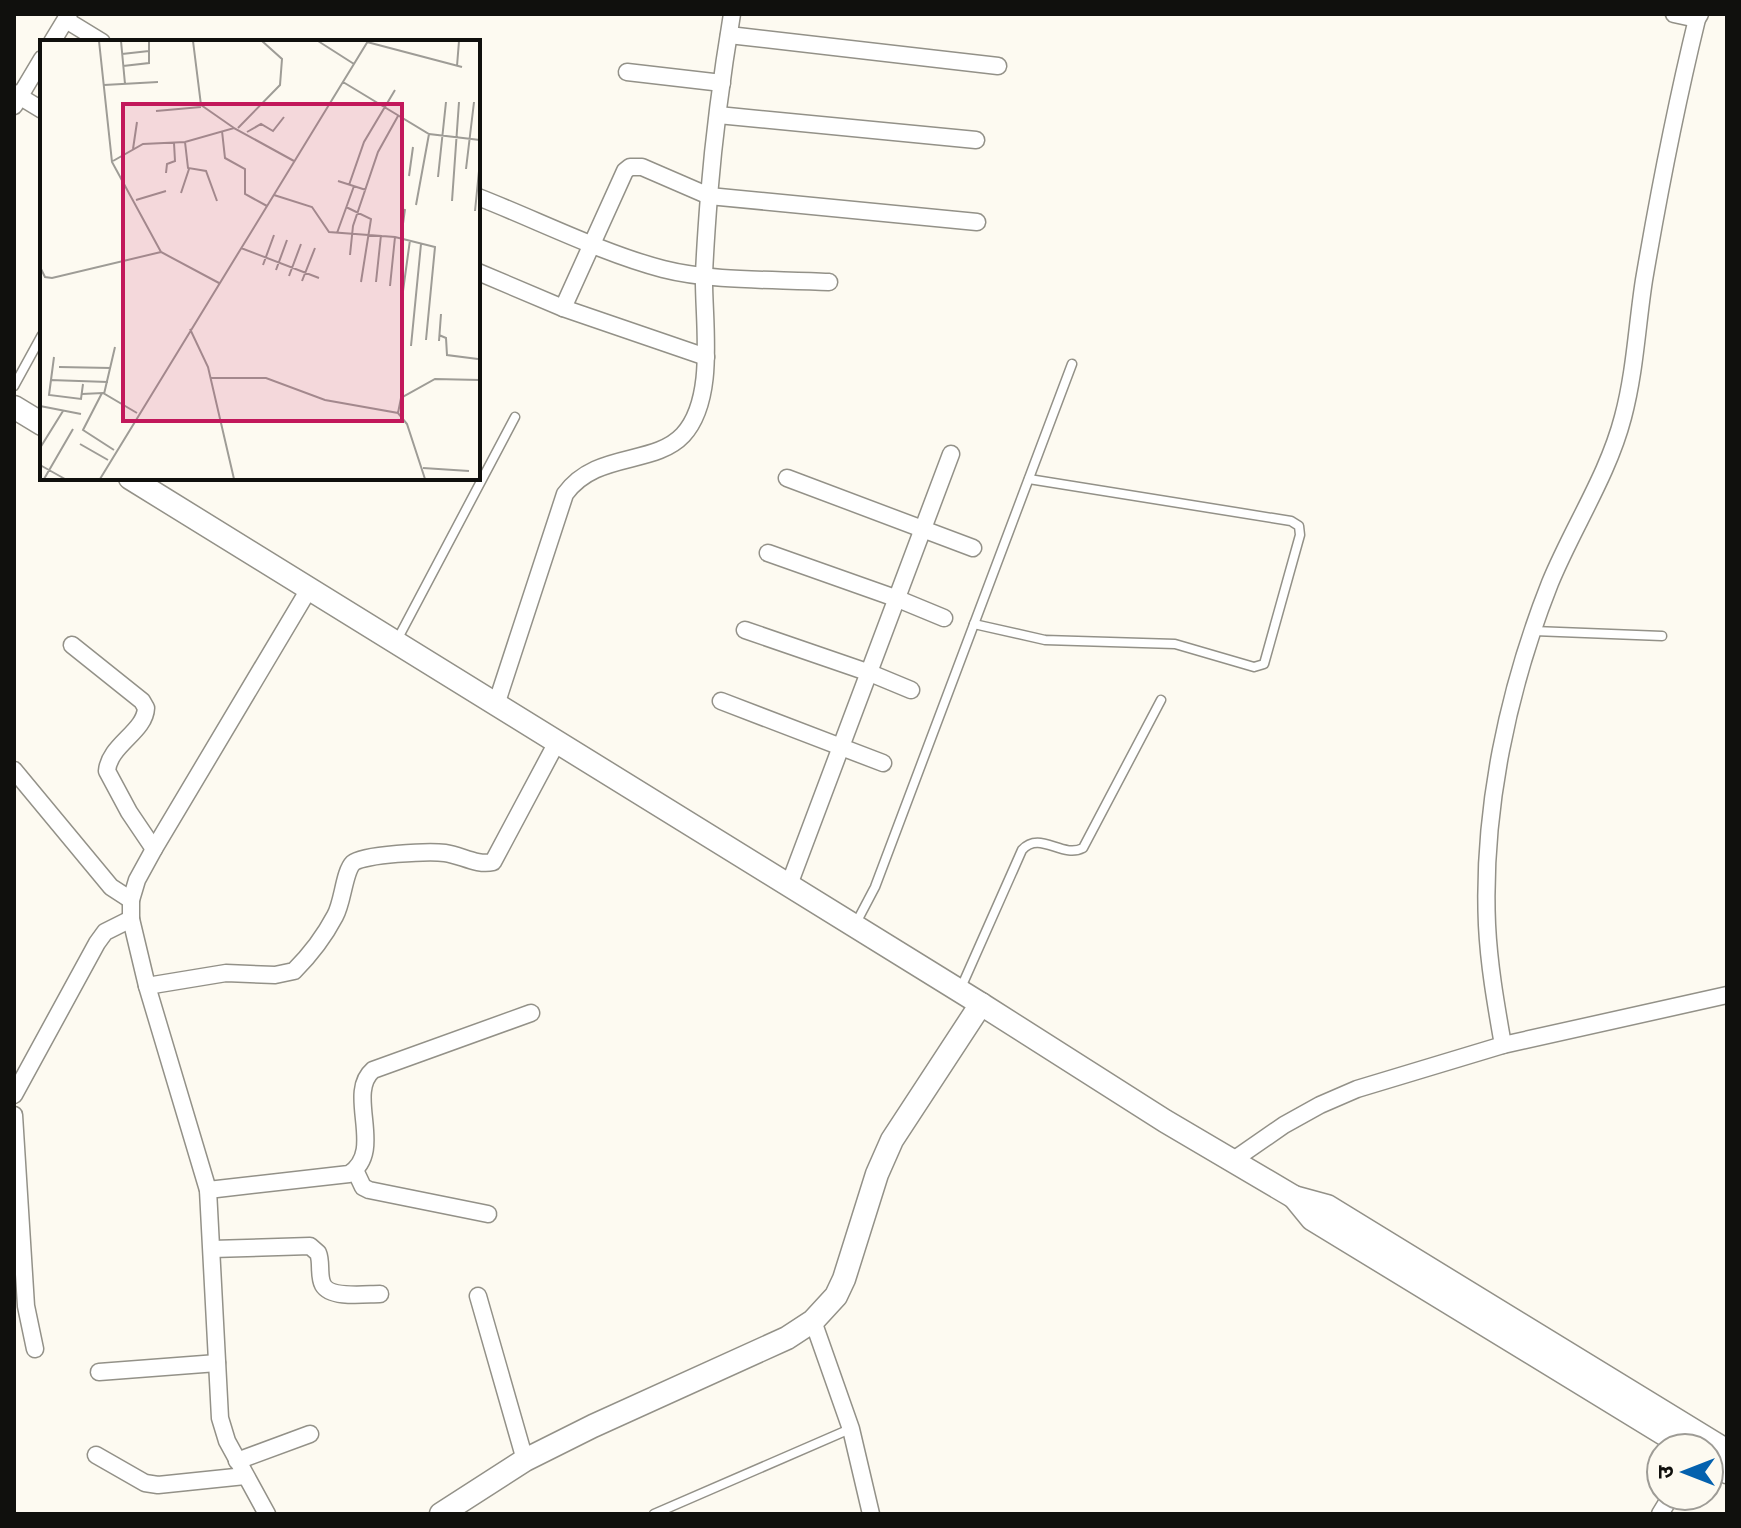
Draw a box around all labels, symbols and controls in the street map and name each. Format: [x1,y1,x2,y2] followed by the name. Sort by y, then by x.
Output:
[40,40,480,480] inset map
[1645,1432,1725,1512] north arrow
[1653,1464,1679,1478] text: उ

